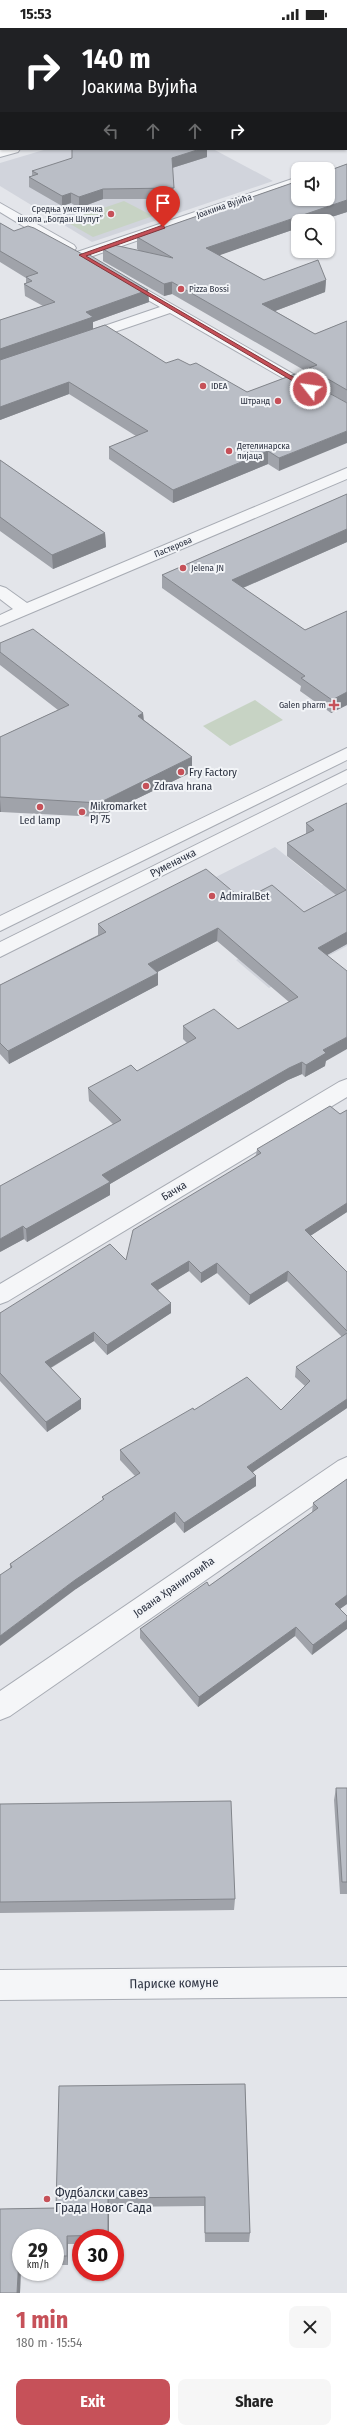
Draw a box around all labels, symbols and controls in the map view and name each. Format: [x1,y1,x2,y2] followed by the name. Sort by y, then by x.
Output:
[20,5,52,23] text: 15:53
[82,42,151,75] text: 140 m
[16,44,68,96] icon: right
[82,76,198,98] text: Јоакима Вујића
[100,120,122,142] icon: left
[142,120,164,142] icon: ahead
[184,120,206,142] icon: ahead
[226,120,248,142] icon: right
[291,162,335,258] map controls
[291,162,335,206] button: sound
[146,186,180,227] pin
[152,192,174,214] icon: arrive
[195,192,254,220] street label: Јоакима Вујића
[17,204,104,224] place label: Средња уметничка школа „Богдан Шупут”
[106,209,116,219] marker: Средња уметничка школа „Богдан Шупут”
[291,214,335,258] button: search
[176,284,186,294] marker: Pizza Bossi
[189,284,229,294] place label: Pizza Bossi
[289,368,331,410] position arrow
[198,381,208,391] marker: IDEA
[211,381,228,391] place label: IDEA
[240,396,270,406] place label: Штранд
[273,396,283,406] marker: Штранд
[236,441,290,461] place label: Детелинарска пијаца
[224,446,234,456] marker: Детелинарска пијаца
[153,534,194,559] street label: Пастерова
[178,563,188,573] marker: Jelena JN
[191,563,224,573] place label: Jelena JN
[279,700,326,710] place label: Galen pharm
[329,700,339,710] marker: Galen pharm
[189,766,237,779] place label: Fry Factory
[176,767,186,777] marker: Fry Factory
[154,780,212,793] place label: Zdrava hrana
[141,781,151,791] marker: Zdrava hrana
[90,800,147,826] place label: Mikromarket PJ 75
[35,802,45,812] marker: Led lamp
[77,807,87,817] marker: Mikromarket PJ 75
[19,814,61,827] place label: Led lamp
[148,846,198,880] street label: Руменачка
[220,890,270,903] place label: AdmiralBet
[207,891,217,901] marker: AdmiralBet
[159,1178,189,1204] street label: Бачка
[131,1554,217,1620] street label: Јована Храниловића
[129,1975,219,1991] street label: Париске комуне
[55,2185,152,2215] place label: Фудбалски савез Града Новог Сада
[42,2194,52,2204] marker: Фудбалски савез Града Новог Сада
[72,2229,124,2281] speed limit sign: 30
[28,2238,48,2262] text: 29
[27,2259,49,2271] text: km/h
[16,2306,68,2334] text: 1 min
[289,2306,331,2348] button: close
[16,2335,82,2350] text: 180 m · 15:54
[16,2379,170,2425] button: Exit
[178,2379,331,2425] button: Share

